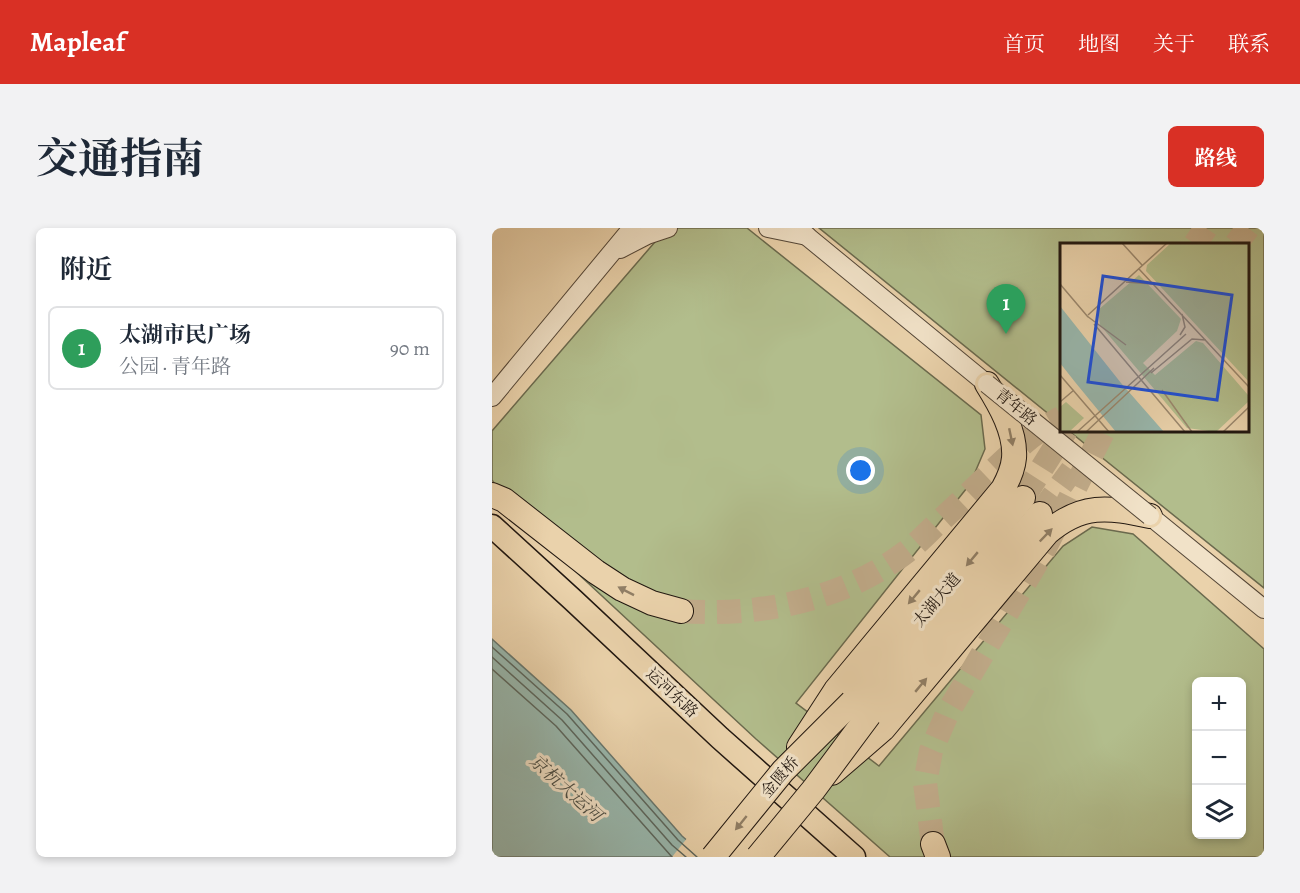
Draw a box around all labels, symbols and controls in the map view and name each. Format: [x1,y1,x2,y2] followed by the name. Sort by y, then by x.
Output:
[30,23,125,61] text: Mapleaf
[1003,30,1045,58] text: 首页
[1078,30,1120,58] text: 地图
[1153,30,1195,58] text: 关于
[1228,30,1270,58] text: 联系
[1168,126,1264,187] button: 路线
[36,130,204,187] text: 交通指南
[1060,243,1249,432] inset map
[60,252,112,287] text: 附近
[986,285,1026,334] pin: 1
[119,320,251,350] text: 太湖市民广场
[78,335,85,362] text: 1
[390,335,430,362] text: 90 m
[119,353,231,380] text: 公园 · 青年路
[990,383,1042,431] street label: 青年路
[1006,427,1016,446] one-way arrow
[846,456,875,485] your location
[1039,529,1053,543] one-way arrow
[966,551,979,566] one-way arrow
[908,568,966,632] street label: 太湖大道
[618,586,635,596] one-way arrow
[907,589,920,605] one-way arrow
[641,663,703,723] street label: 运河东路
[914,677,927,693] one-way arrow
[1192,677,1246,839] map controls
[1192,677,1246,731] button: +
[1192,731,1246,785] button: −
[525,749,610,829] water label: 京杭大运河
[756,752,804,802] street label: 金匮桥
[1192,785,1246,839] button: layers
[735,815,748,831] one-way arrow

